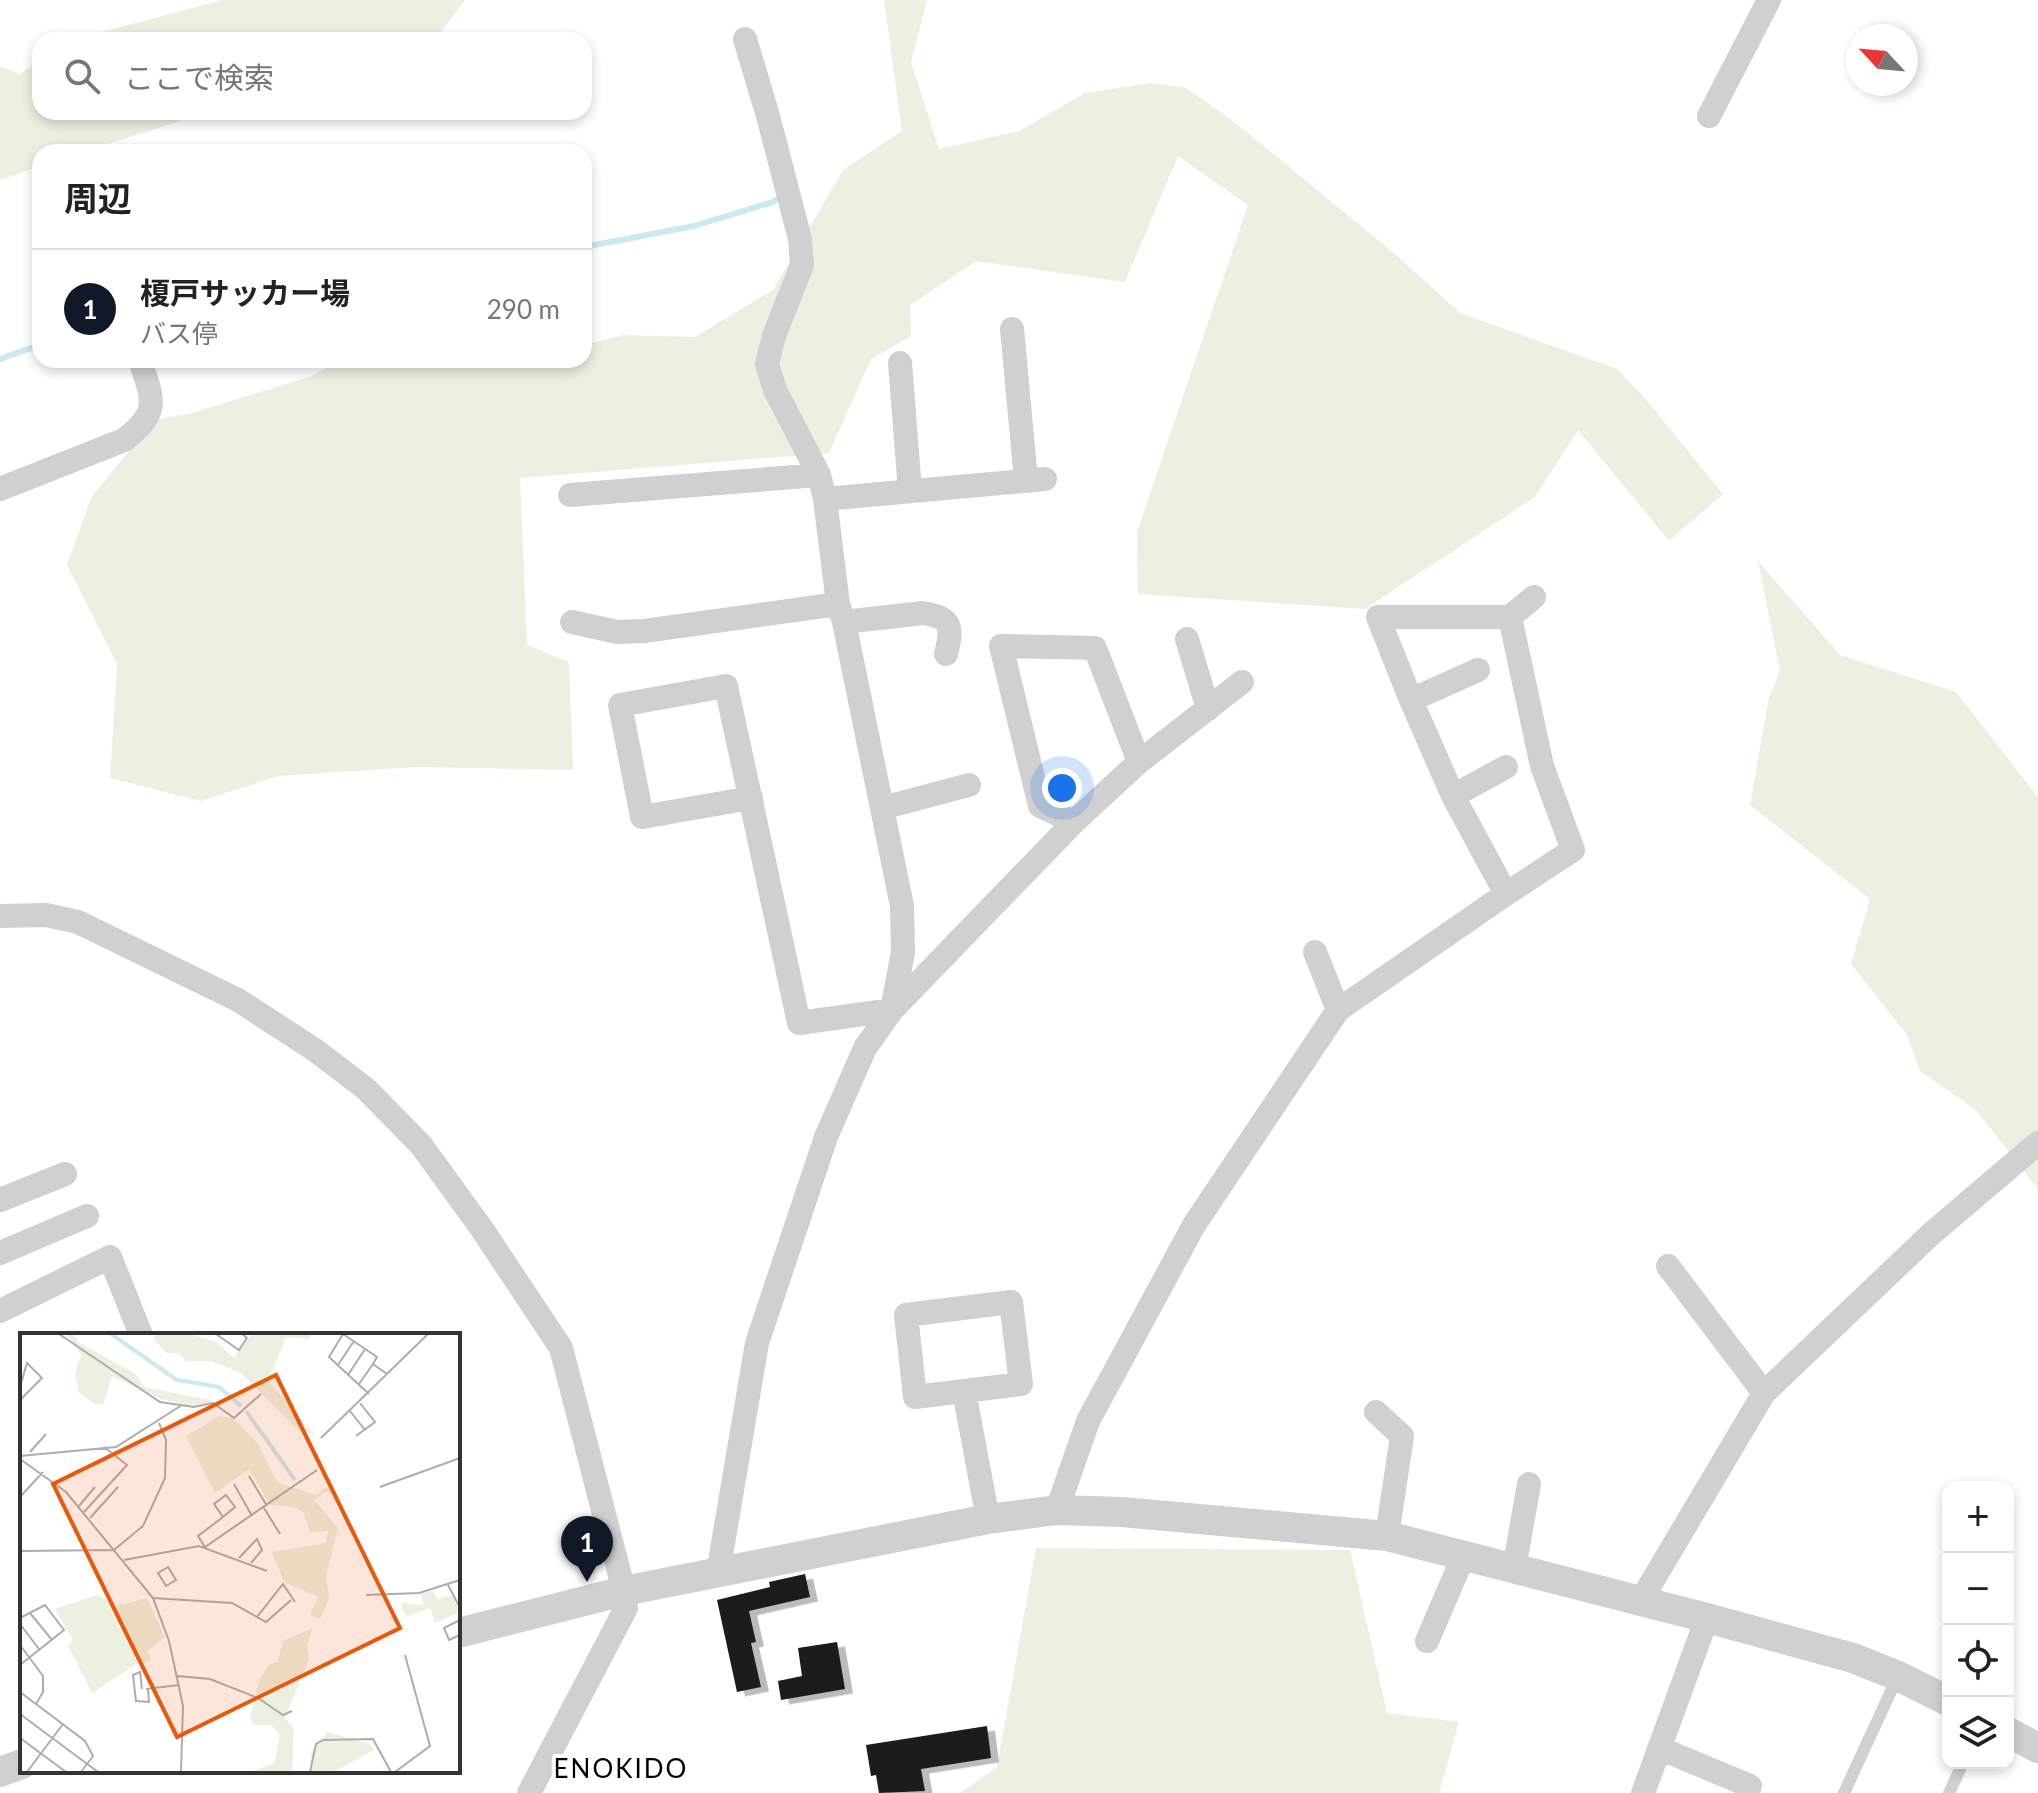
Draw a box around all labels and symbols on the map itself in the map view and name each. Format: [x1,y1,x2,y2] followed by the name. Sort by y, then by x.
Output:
[1846,24,1918,96] north arrow
[1042,768,1082,808] your location
[20,1333,460,1773] inset map
[561,1516,613,1582] pin: 1
[554,1752,688,1784] district label: ENOKIDO

